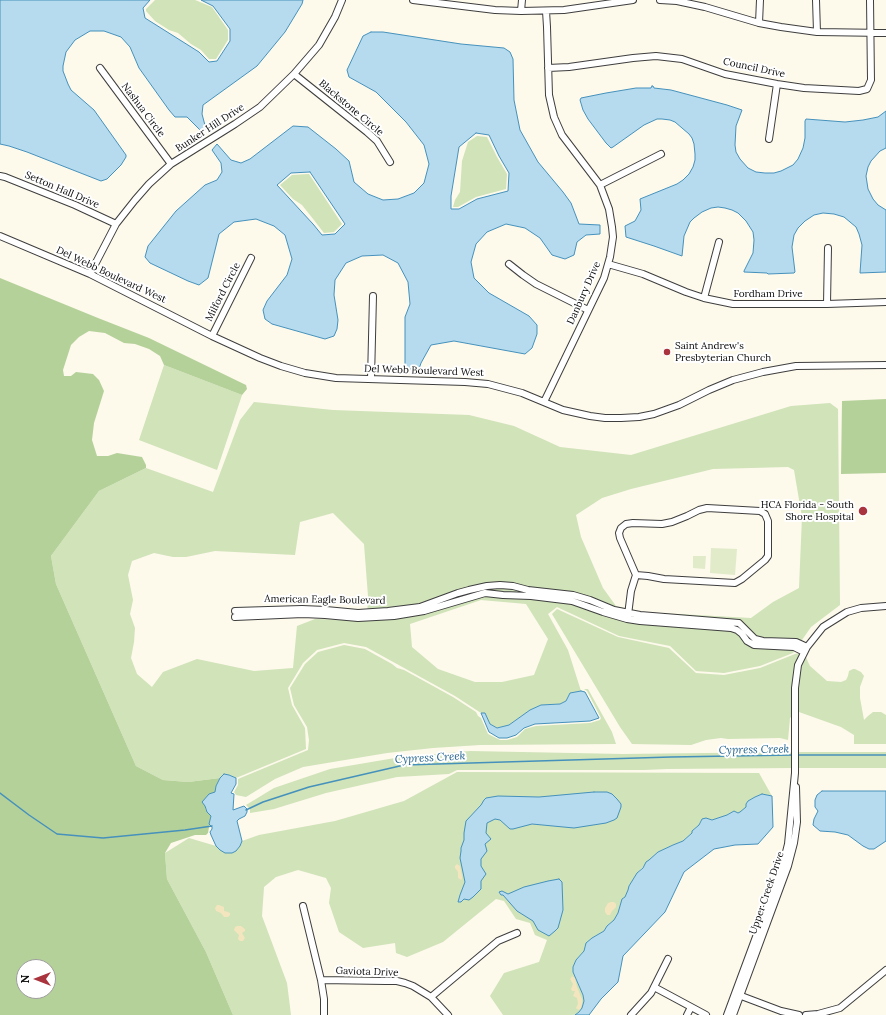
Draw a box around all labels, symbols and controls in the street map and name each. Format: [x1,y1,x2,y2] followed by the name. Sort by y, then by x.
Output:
[722,56,786,80] street label: Council Drive
[316,77,386,139] street label: Blackstone Circle
[119,81,167,139] street label: Nashua Circle
[173,101,247,155] street label: Bunker Hill Drive
[23,169,101,211] street label: Setton Hall Drive
[54,244,168,306] street label: Del Webb Boulevard West
[565,260,603,326] street label: Danbury Drive
[203,261,243,323] street label: Milford Circle
[733,288,803,300] street label: Fordham Drive
[675,340,771,364] place label: Saint Andrew's Presbyterian Church
[662,347,672,357] marker: Saint Andrew's Presbyterian Church
[364,363,484,379] street label: Del Webb Boulevard West
[761,499,854,522] place label: HCA Florida - South Shore Hospital
[857,505,869,517] marker: HCA Florida - South Shore Hospital
[264,593,386,607] street label: American Eagle Boulevard
[719,743,789,757] water label: Cypress Creek
[394,750,466,766] water label: Cypress Creek
[747,850,787,936] street label: Upper Creek Drive
[16,959,56,999] north arrow
[335,965,399,979] street label: Gaviota Drive
[18,975,32,983] text: N

